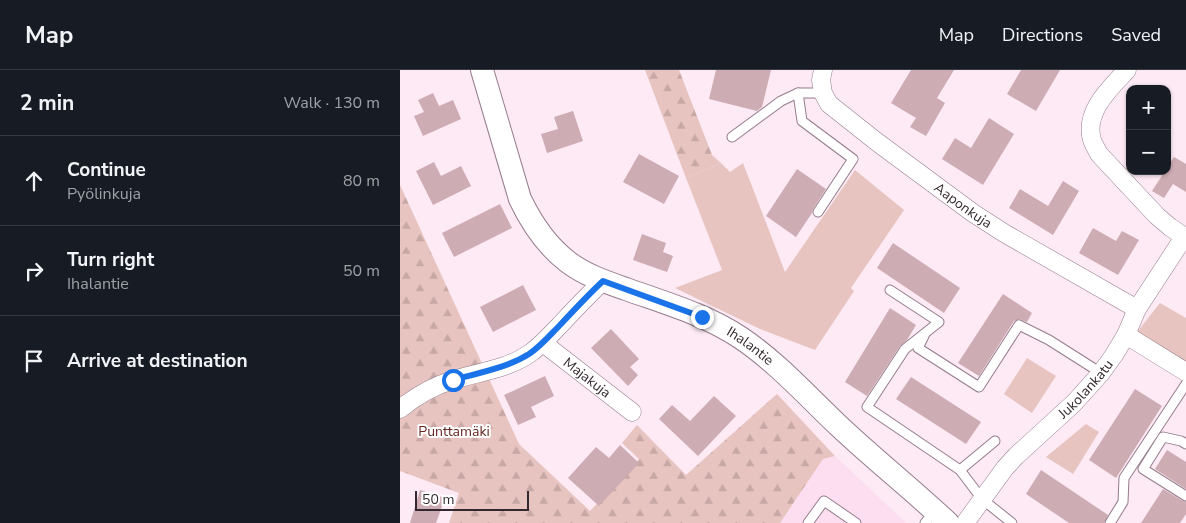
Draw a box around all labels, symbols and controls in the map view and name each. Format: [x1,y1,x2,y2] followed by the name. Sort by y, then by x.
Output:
[25,19,73,51] text: Map
[939,23,974,47] text: Map
[1002,23,1083,47] text: Directions
[1111,23,1161,47] text: Saved
[1126,85,1171,175] map controls
[1126,85,1171,130] button: +
[20,89,74,117] text: 2 min
[284,92,380,114] text: Walk · 130 m
[1126,130,1171,175] button: −
[67,157,146,183] text: Continue
[20,167,48,195] icon: ahead
[343,170,380,192] text: 80 m
[930,178,996,232] street label: Aaponkuja
[67,183,141,205] text: Pyölinkuja
[67,247,154,273] text: Turn right
[20,257,48,285] icon: right
[343,260,380,282] text: 50 m
[67,273,129,295] text: Ihalantie
[691,306,714,329] route end
[723,322,778,369] street label: Ihalantie
[20,347,48,375] icon: arrive
[67,348,248,374] text: Arrive at destination
[559,353,615,402] street label: Majakuja
[1053,356,1117,423] street label: Jukolankatu
[442,369,465,392] route start
[418,422,490,441] park label: Punttamäki
[415,488,529,511] scale bar
[422,490,454,509] text: 50 m

